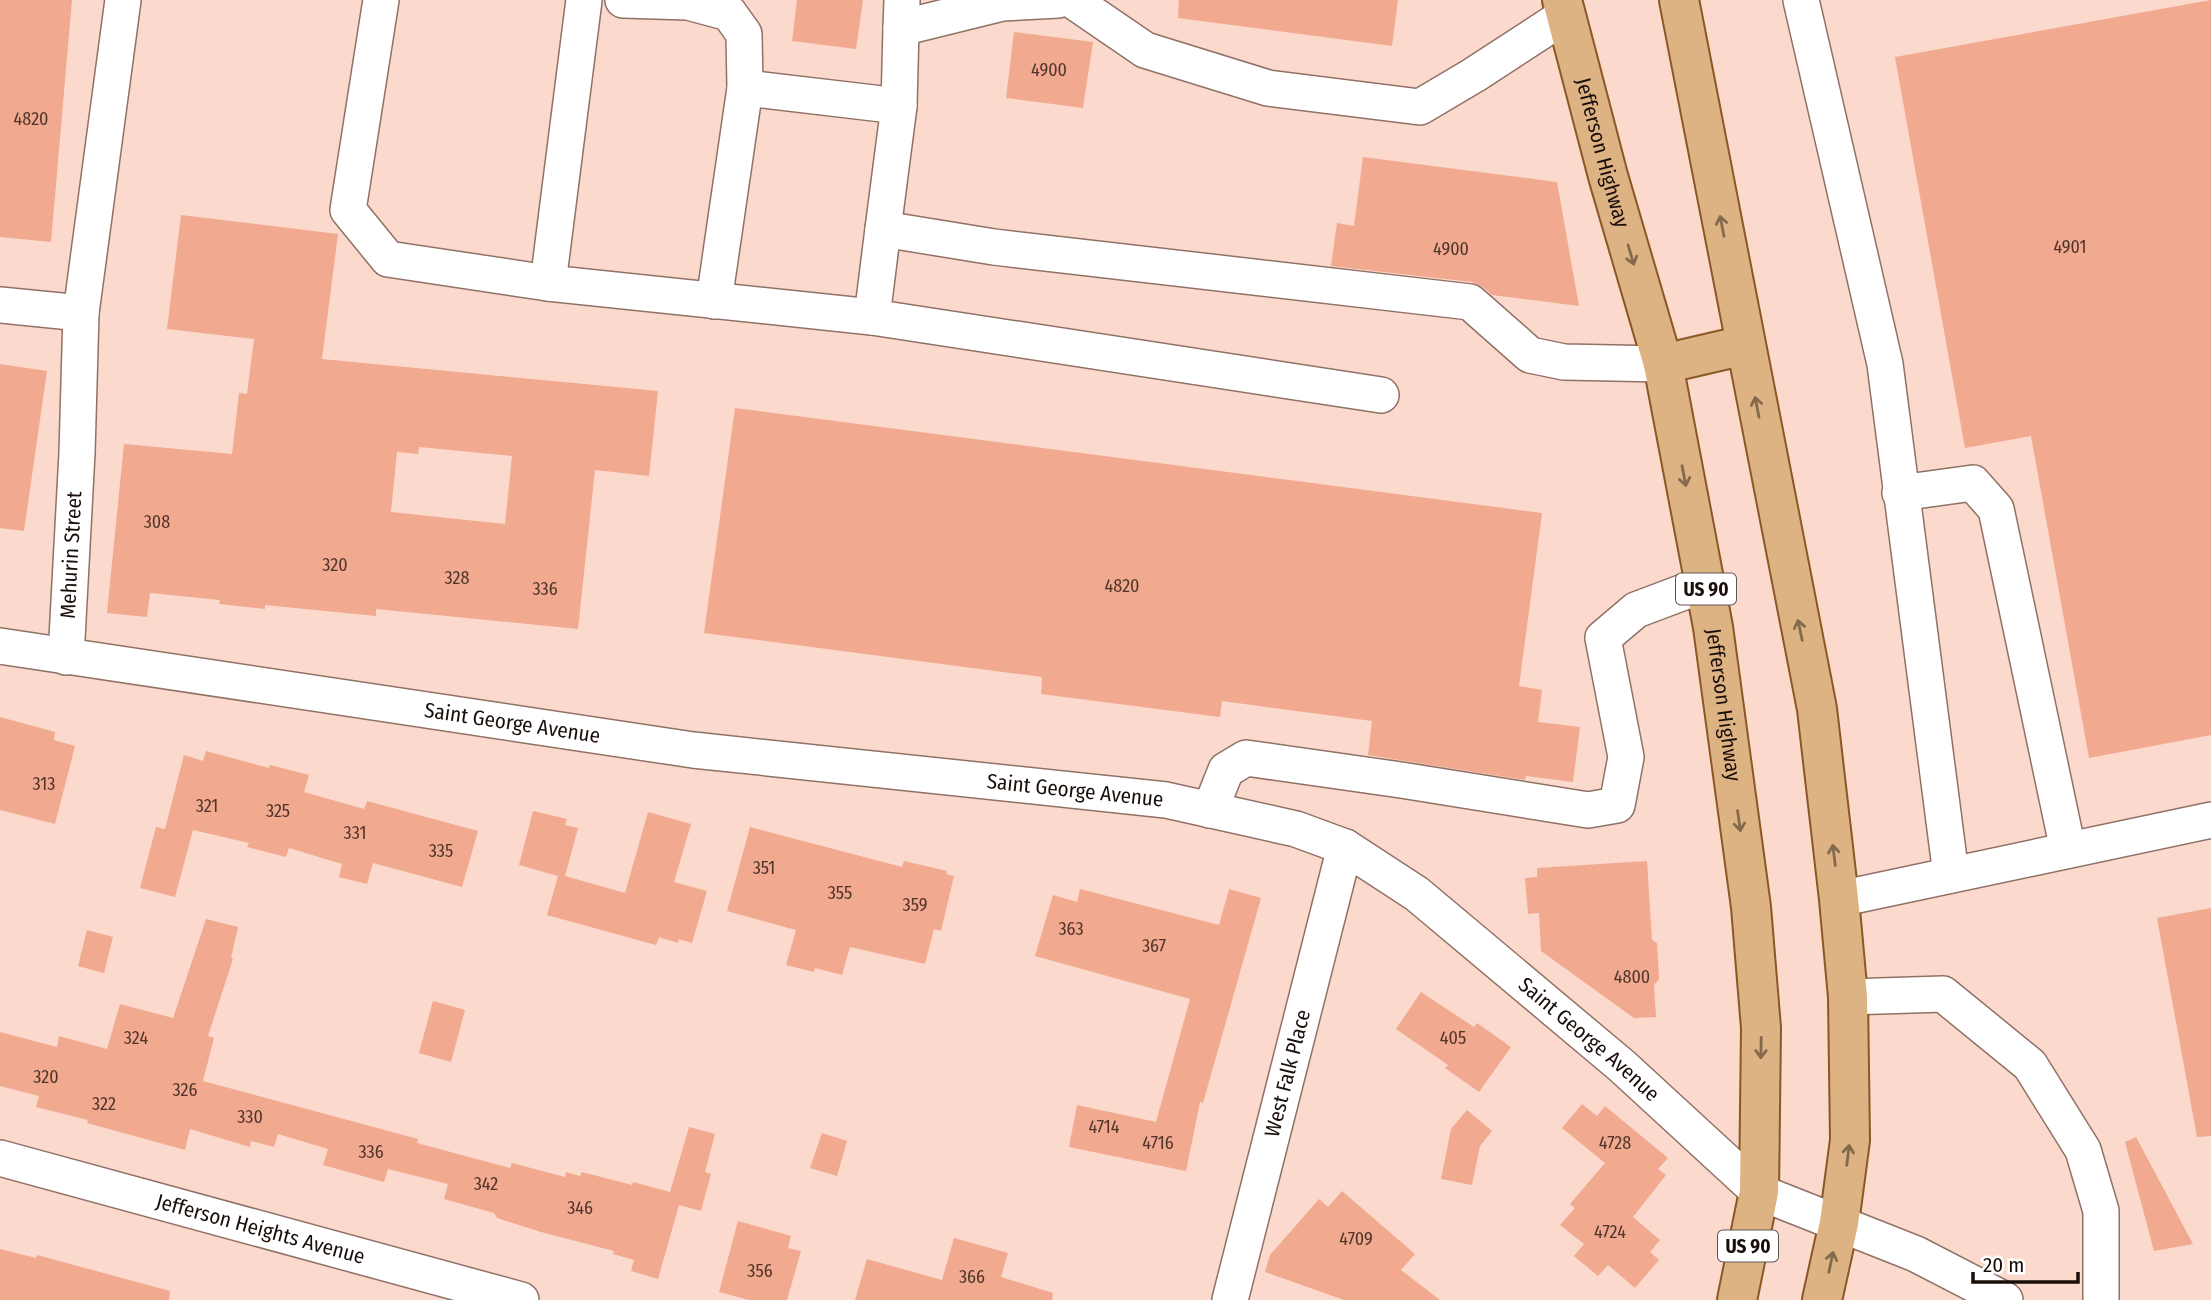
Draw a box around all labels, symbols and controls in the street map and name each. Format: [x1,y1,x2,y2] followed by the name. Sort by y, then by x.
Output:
[1031,59,1067,81] house number: 4900
[1570,75,1636,231] street label: Jefferson Highway
[14,108,48,130] house number: 4820
[1715,215,1729,238] one-way arrow
[2053,236,2087,258] house number: 4901
[1433,238,1469,260] house number: 4900
[1625,243,1638,266] one-way arrow
[1750,396,1763,419] one-way arrow
[1678,464,1691,487] one-way arrow
[55,490,87,619] street label: Mehurin Street
[144,511,170,533] house number: 308
[322,554,348,576] house number: 320
[445,567,469,589] house number: 328
[1676,574,1736,604] road number: US 90
[1105,575,1139,597] house number: 4820
[532,578,558,600] house number: 336
[1793,619,1807,642] one-way arrow
[1700,627,1747,783] street label: Jefferson Highway
[423,697,602,749] street label: Saint George Avenue
[986,768,1165,813] street label: Saint George Avenue
[33,773,55,795] house number: 313
[196,795,218,817] house number: 321
[266,800,290,822] house number: 325
[1733,810,1746,832] one-way arrow
[344,822,366,844] house number: 331
[429,840,453,862] house number: 335
[1827,844,1840,867] one-way arrow
[753,857,775,879] house number: 351
[828,882,852,904] house number: 355
[903,894,927,916] house number: 359
[1058,918,1084,940] house number: 363
[1142,935,1166,957] house number: 367
[1614,966,1650,988] house number: 4800
[1513,972,1665,1107] street label: Saint George Avenue
[1259,1007,1316,1140] street label: West Falk Place
[124,1027,148,1049] house number: 324
[1440,1027,1466,1049] house number: 405
[1754,1036,1768,1059] one-way arrow
[33,1066,59,1088] house number: 320
[173,1079,197,1101] house number: 326
[92,1093,116,1115] house number: 322
[237,1106,263,1128] house number: 330
[1088,1116,1120,1138] house number: 4714
[1142,1132,1174,1154] house number: 4716
[1599,1132,1631,1154] house number: 4728
[358,1141,384,1163] house number: 336
[1841,1145,1854,1167] one-way arrow
[474,1173,498,1195] house number: 342
[153,1188,368,1270] street label: Jefferson Heights Avenue
[567,1197,593,1219] house number: 346
[1594,1221,1626,1243] house number: 4724
[1339,1228,1373,1250] house number: 4709
[1718,1230,1778,1262] road number: US 90
[1973,1240,2078,1284] scale bar
[1825,1251,1838,1273] one-way arrow
[1983,1252,2024,1278] text: 20 m
[747,1260,773,1282] house number: 356
[959,1266,985,1288] house number: 366

